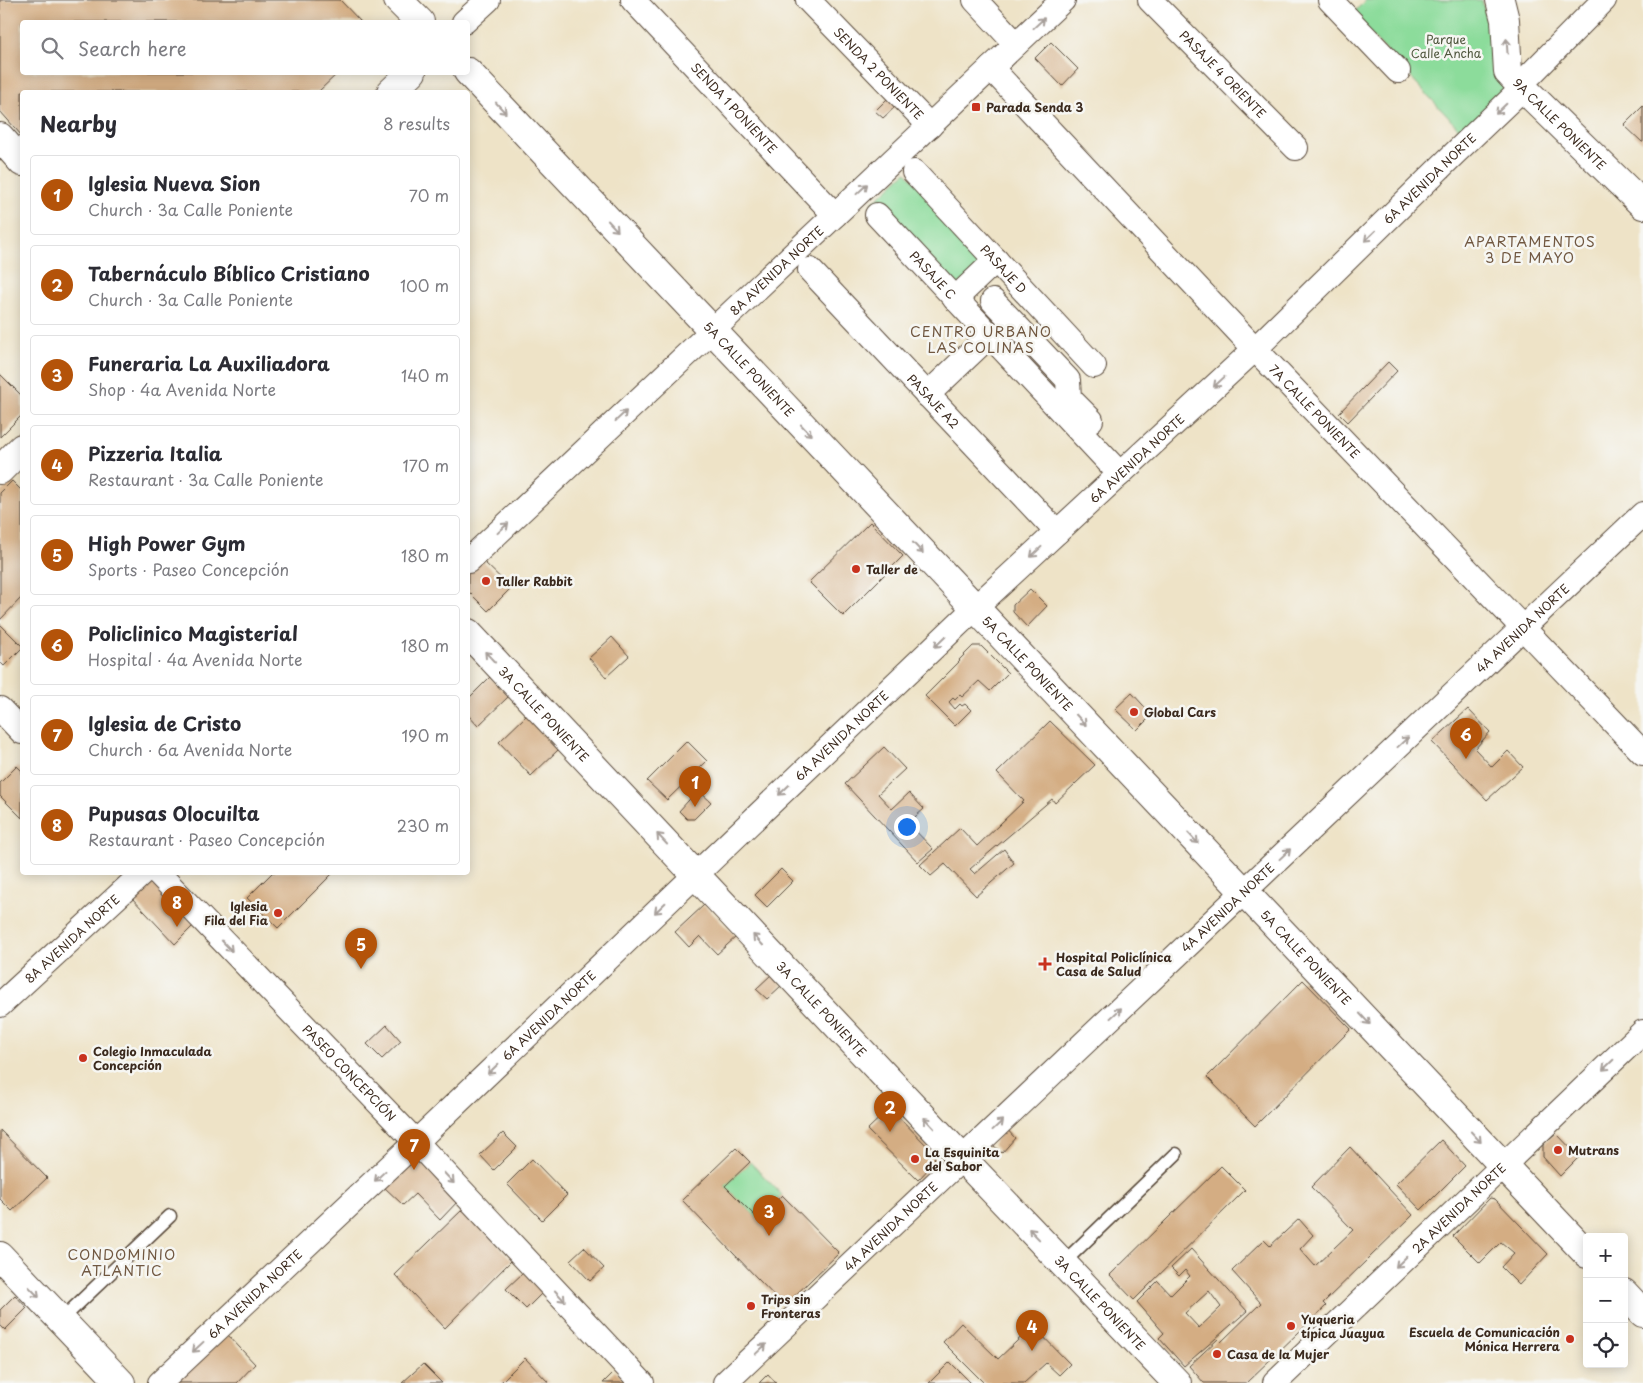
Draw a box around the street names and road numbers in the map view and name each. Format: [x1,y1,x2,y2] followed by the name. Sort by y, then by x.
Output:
[830,23,928,124] street label: SENDA 2 PONIENTE
[1176,26,1270,122] street label: PASAJE 4 ORIENTE
[687,58,782,157] street label: SENDA 1 PONIENTE
[1509,74,1611,174] street label: 9A CALLE PONIENTE
[1379,129,1480,228] street label: 6A AVENIDA NORTE
[725,221,828,319] street label: 8A AVENIDA NORTE
[977,240,1031,297] street label: PASAJE D
[906,247,960,303] street label: PASAJE C
[700,317,799,421] street label: 5A CALLE PONIENTE
[1265,360,1364,462] street label: 7A CALLE PONIENTE
[903,370,964,432] street label: PASAJE A2
[1085,410,1188,507] street label: 6A AVENIDA NORTE
[1472,579,1573,677] street label: 4A AVENIDA NORTE
[978,612,1077,715] street label: 5A CALLE PONIENTE
[495,662,593,766] street label: 3A CALLE PONIENTE
[790,686,893,785] street label: 6A AVENIDA NORTE
[1177,858,1278,956] street label: 4A AVENIDA NORTE
[21,890,123,987] street label: 8A AVENIDA NORTE
[1257,906,1356,1009] street label: 5A CALLE PONIENTE
[772,957,871,1060] street label: 3A CALLE PONIENTE
[498,966,600,1065] street label: 6A AVENIDA NORTE
[299,1020,400,1125] street label: PASEO CONCEPCIÓN
[1408,1159,1510,1257] street label: 2A AVENIDA NORTE
[840,1177,941,1275] street label: 4A AVENIDA NORTE
[203,1245,306,1343] street label: 6A AVENIDA NORTE
[1051,1251,1150,1354] street label: 3A CALLE PONIENTE

